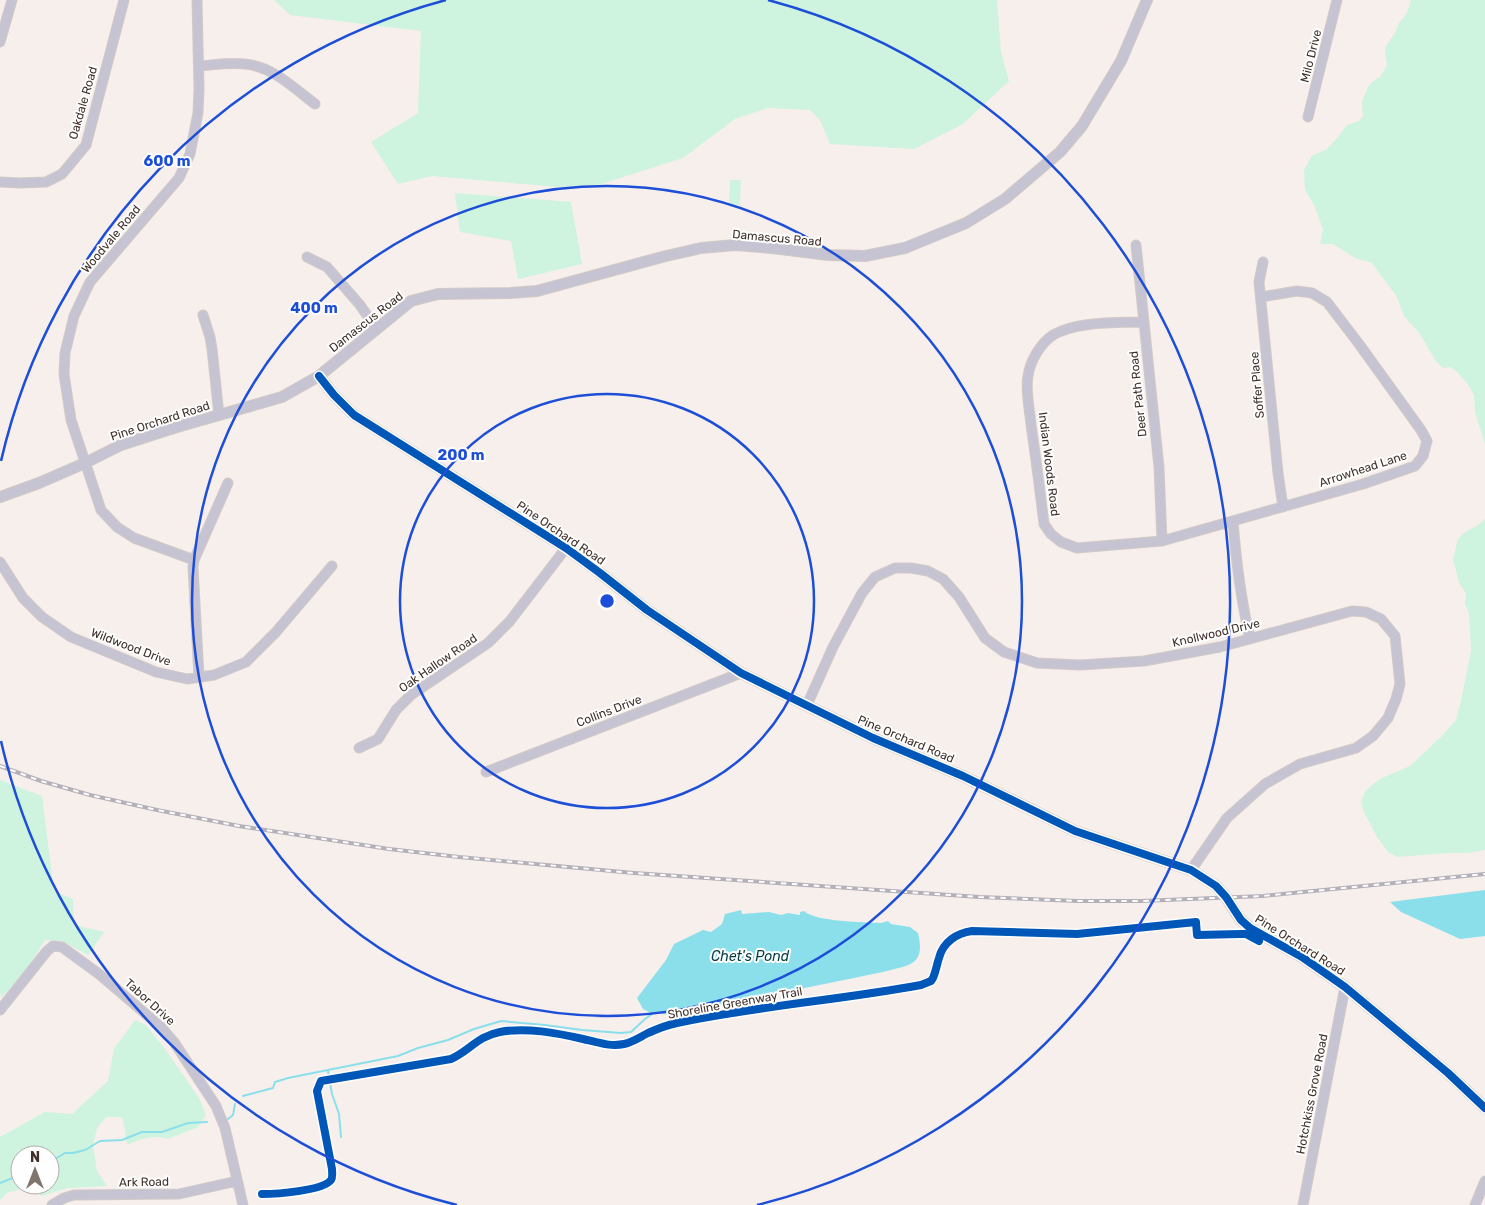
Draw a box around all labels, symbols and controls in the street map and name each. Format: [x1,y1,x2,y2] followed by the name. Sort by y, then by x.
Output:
[1298,28,1324,84] street label: Milo Drive
[66,65,100,141] street label: Oakdale Road
[143,152,191,170] text: 600 m
[79,202,143,276] street label: Woodvale Road
[732,227,822,249] street label: Damascus Road
[326,289,406,355] street label: Damascus Road
[290,299,338,317] text: 400 m
[1127,350,1149,438] street label: Deer Path Road
[1247,351,1267,419] street label: Soffer Place
[109,398,211,444] street label: Pine Orchard Road
[1036,411,1062,517] street label: Indian Woods Road
[437,446,485,464] text: 200 m
[1317,448,1409,490] street label: Arrowhead Lane
[514,498,608,568] street label: Pine Orchard Road
[598,592,616,610] centre of rings
[1171,616,1261,650] street label: Knollwood Drive
[89,625,173,669] street label: Wildwood Drive
[396,631,480,695] street label: Oak Hallow Road
[574,692,644,730] street label: Collins Drive
[856,712,956,766] street label: Pine Orchard Road
[1252,912,1348,978] street label: Pine Orchard Road
[711,948,790,965] water label: Chet's Pond
[122,976,178,1028] street label: Tabor Drive
[667,984,804,1022] street label: Shoreline Greenway Trail
[1293,1033,1331,1155] street label: Hotchkiss Grove Road
[10,1145,60,1195] north arrow
[30,1149,40,1166] text: N
[119,1175,169,1189] street label: Ark Road

